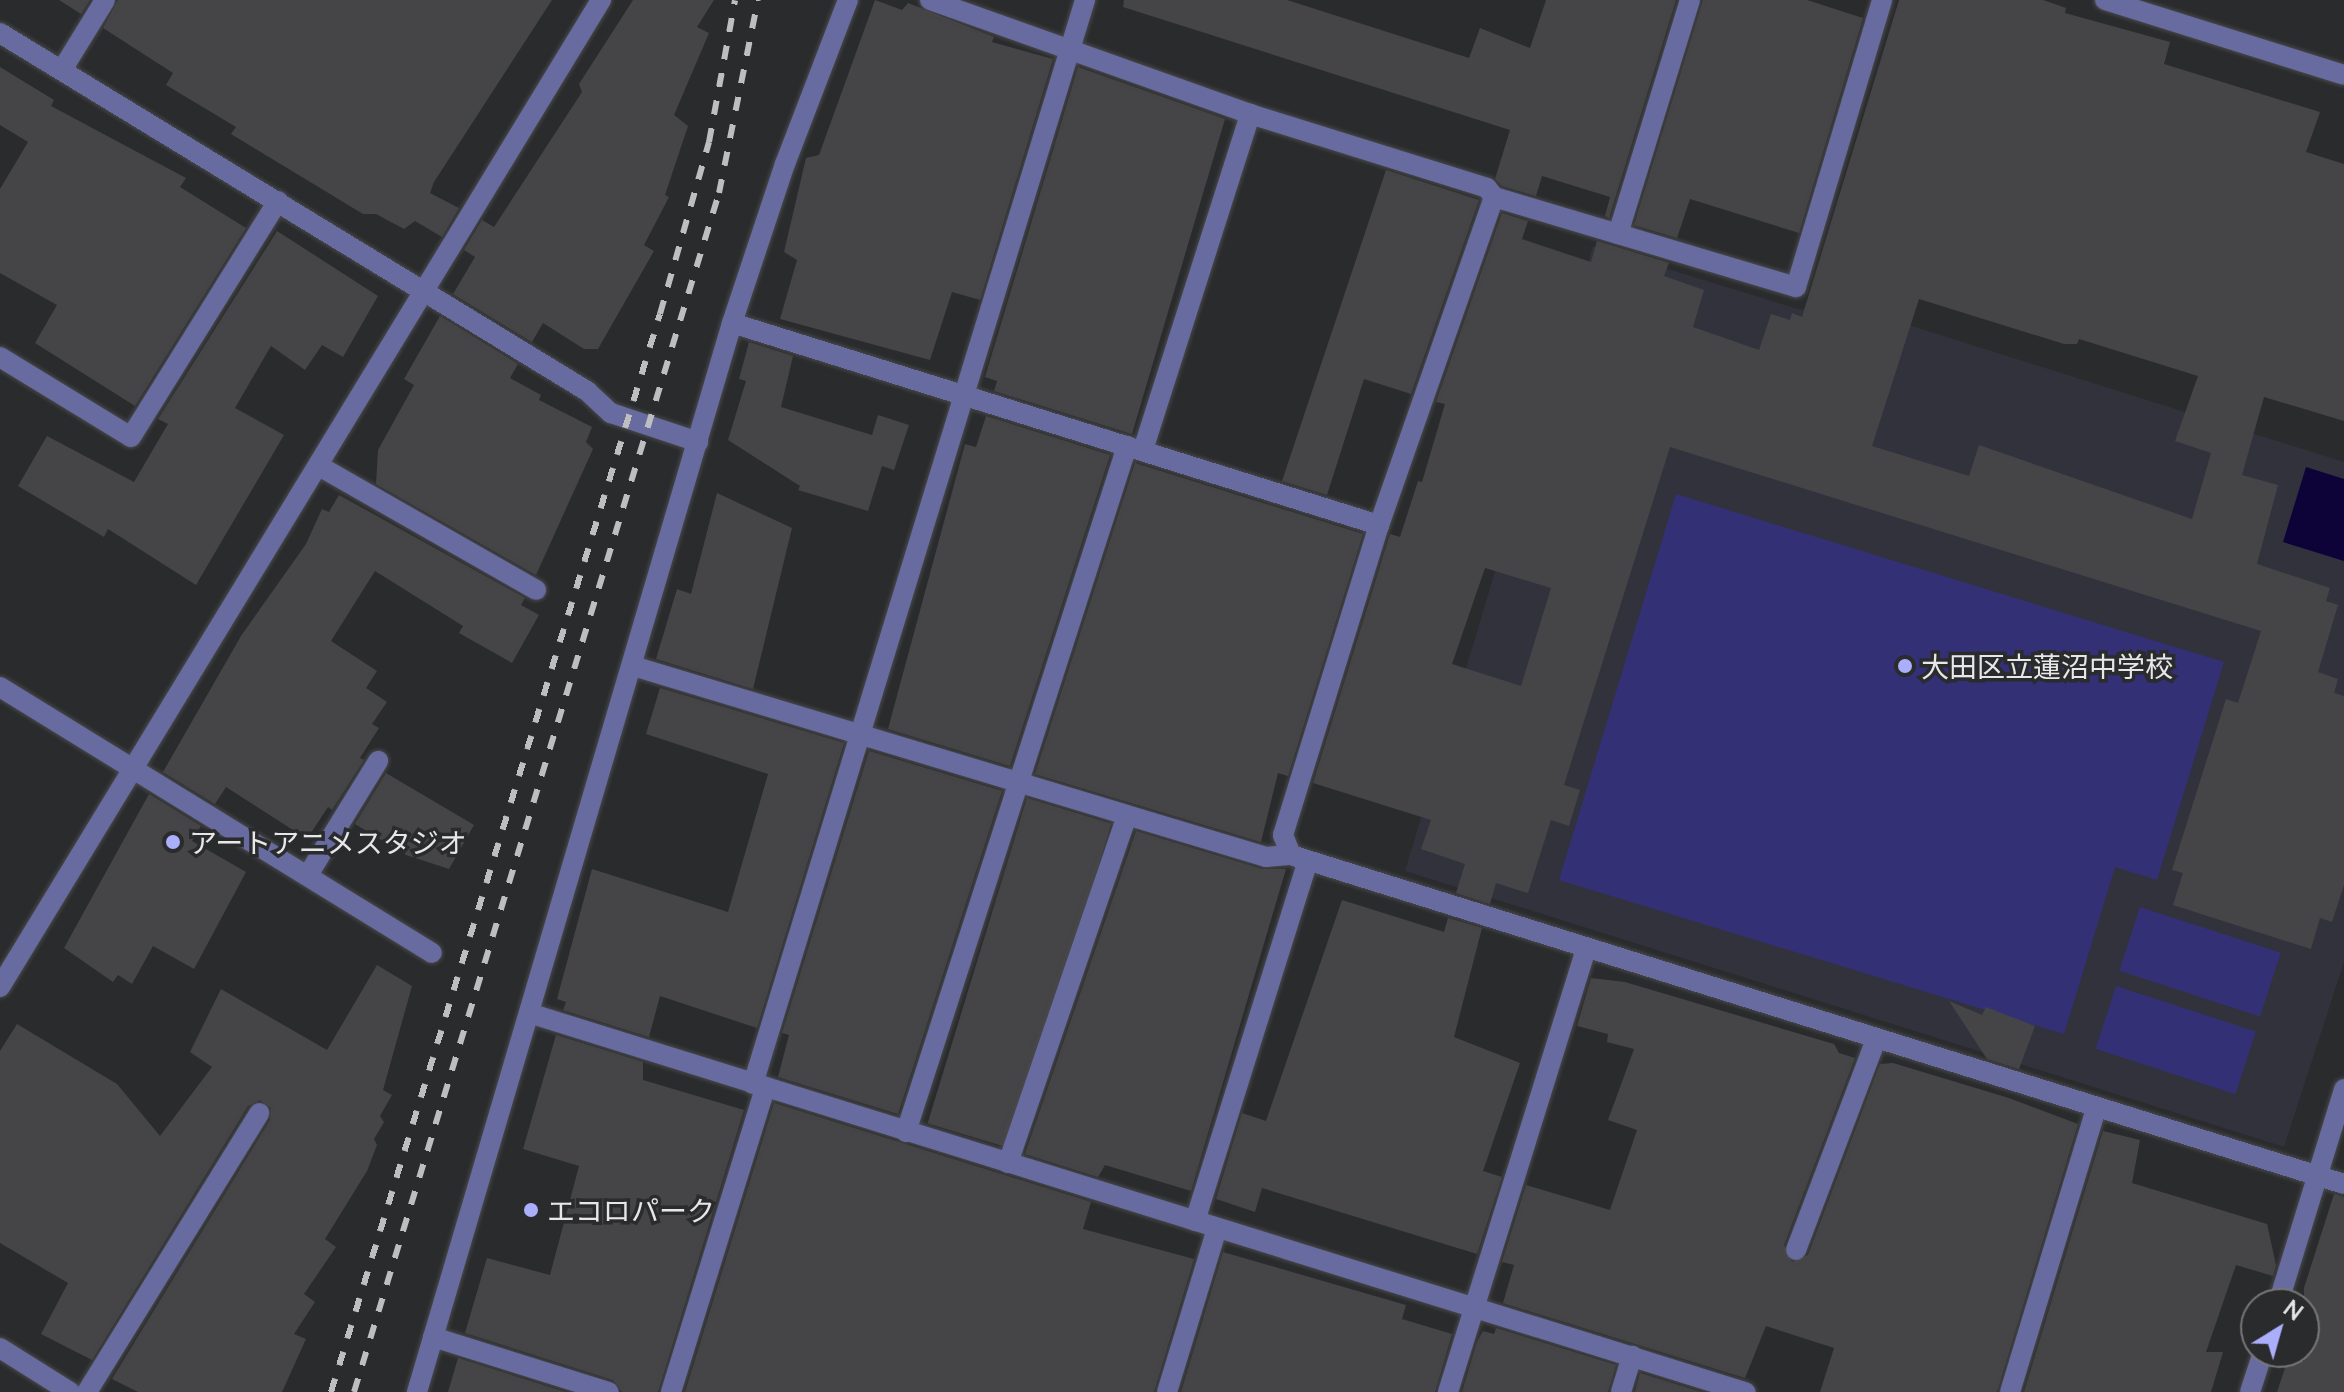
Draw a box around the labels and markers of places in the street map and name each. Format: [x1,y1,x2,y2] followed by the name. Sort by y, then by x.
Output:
[1921,649,2173,683] place label: 大田区立蓮沼中学校
[1896,657,1914,675] marker: 大田区立蓮沼中学校
[189,825,467,859] place label: アートアニメスタジオ
[164,833,182,851] marker: アートアニメスタジオ
[547,1193,715,1227] place label: エコロパーク
[522,1201,540,1219] marker: エコロパーク

